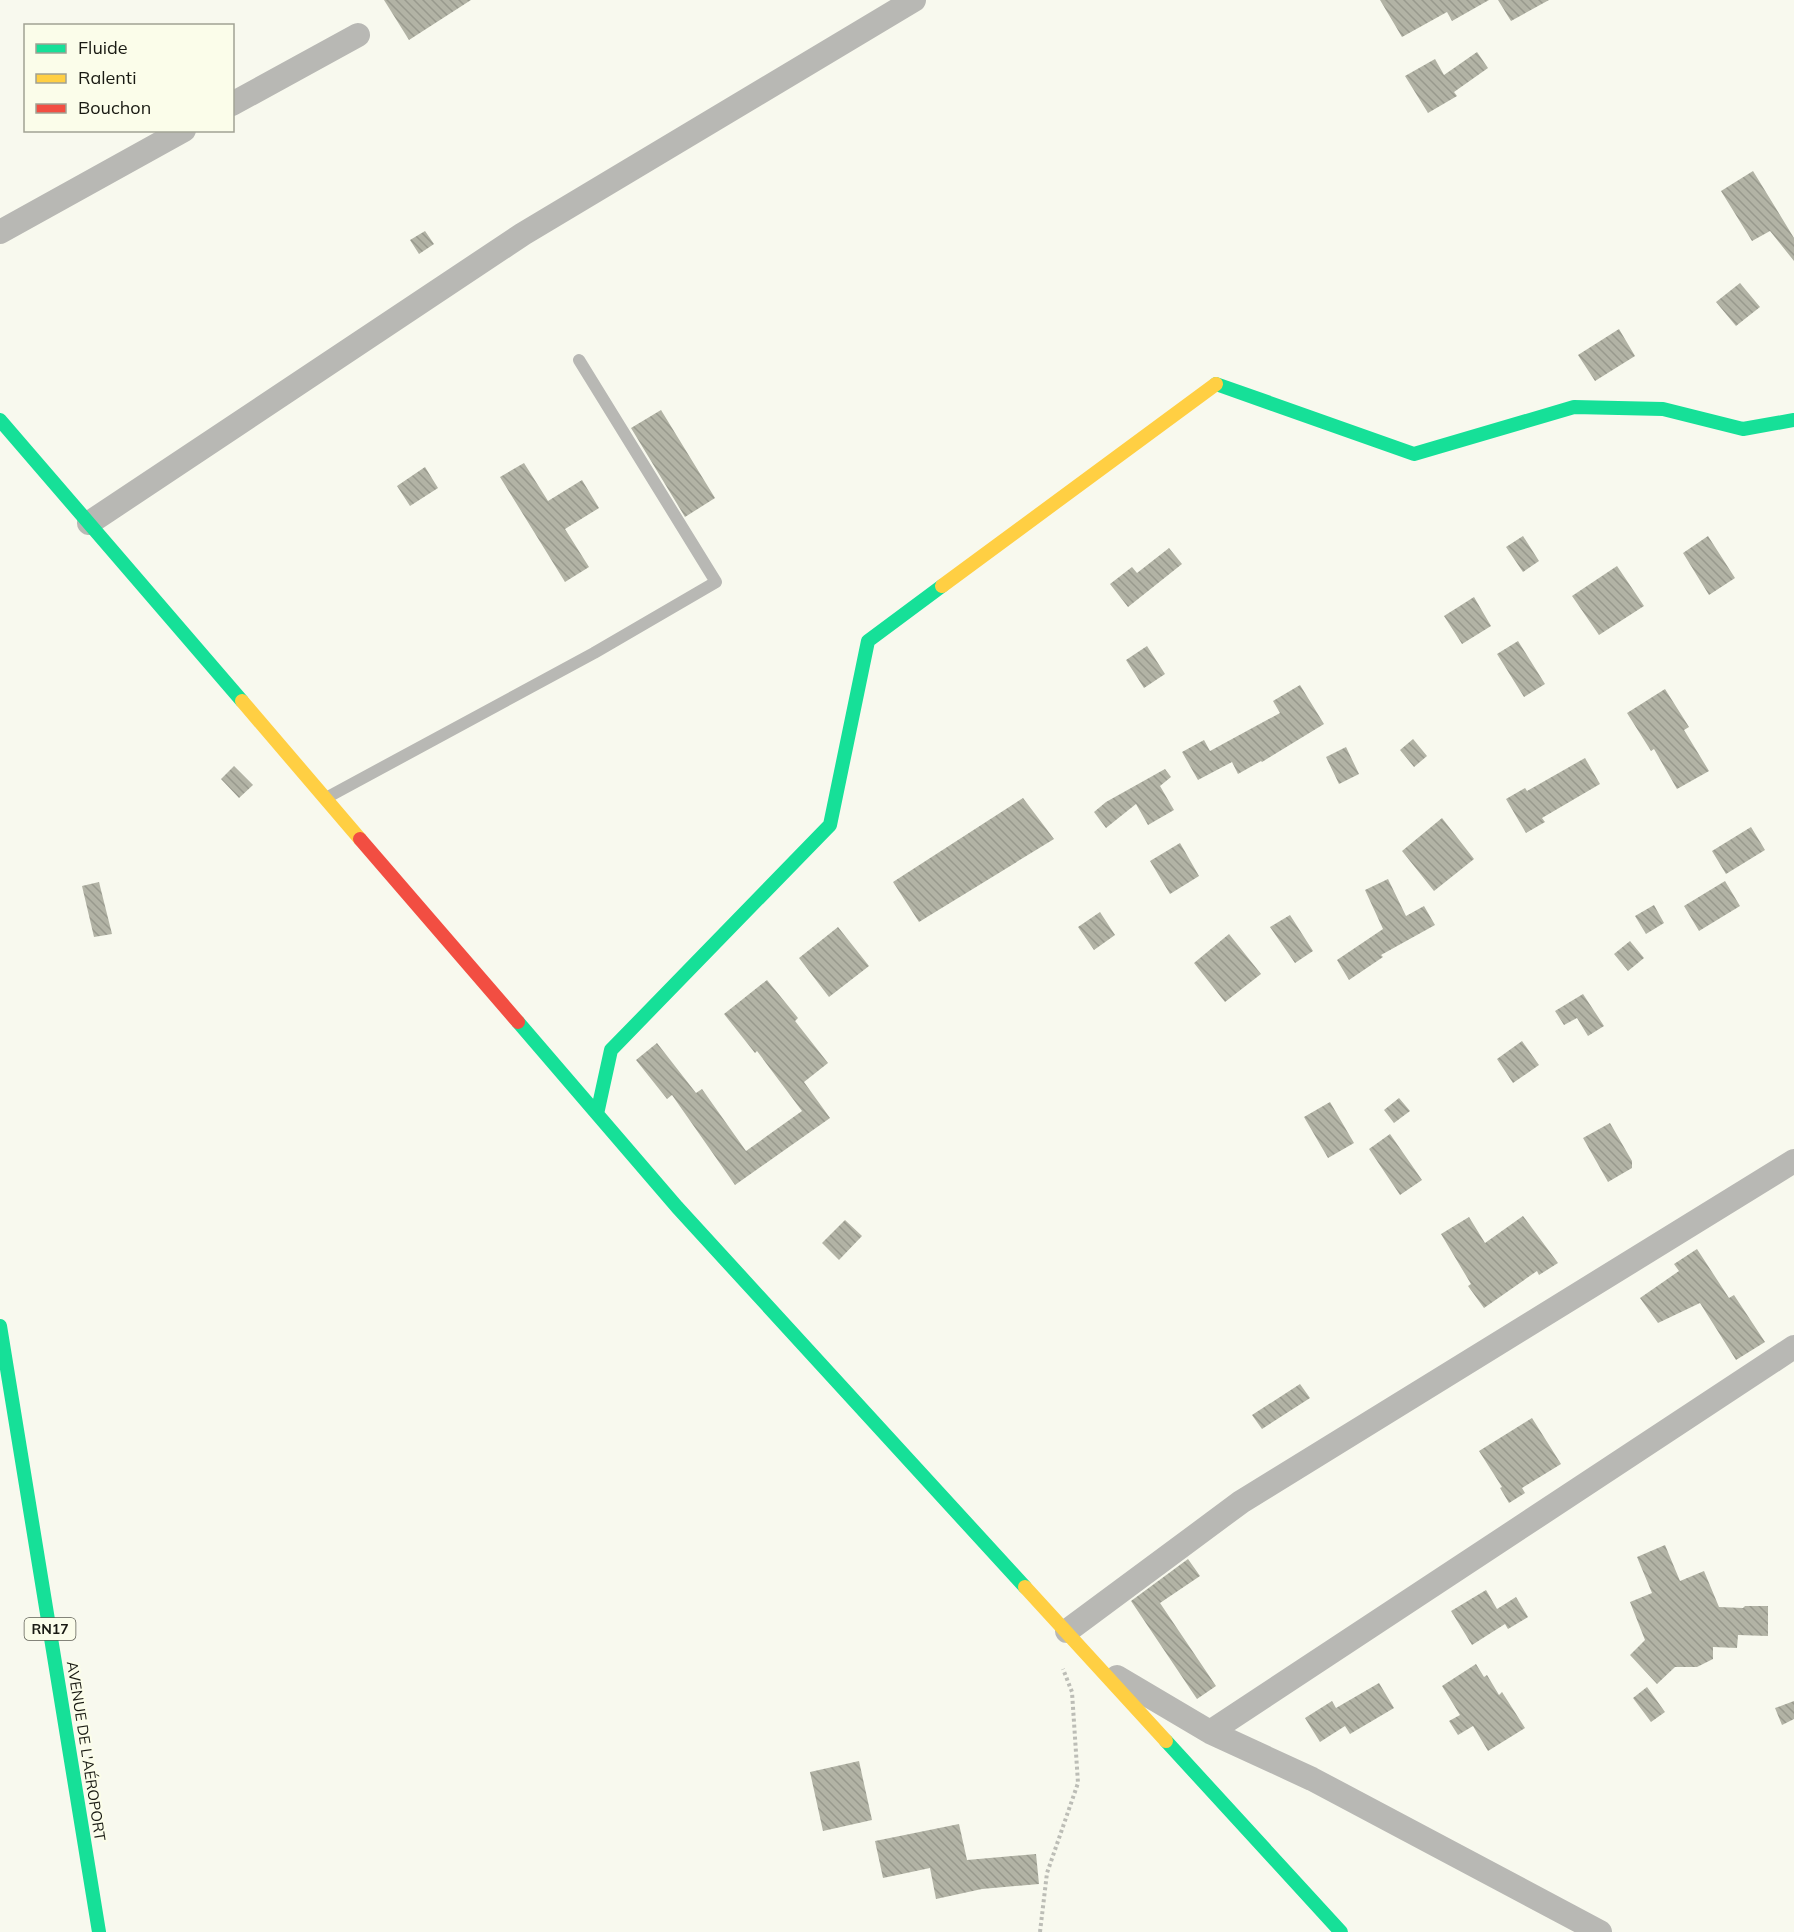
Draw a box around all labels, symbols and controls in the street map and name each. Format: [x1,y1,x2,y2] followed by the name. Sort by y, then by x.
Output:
[24,24,234,132] legend
[78,36,128,59] text: Fluide
[78,66,136,89] text: Ralenti
[78,96,151,119] text: Bouchon
[25,1618,76,1640] road number: RN17
[63,1660,110,1842] street label: AVENUE DE L'AÉROPORT

